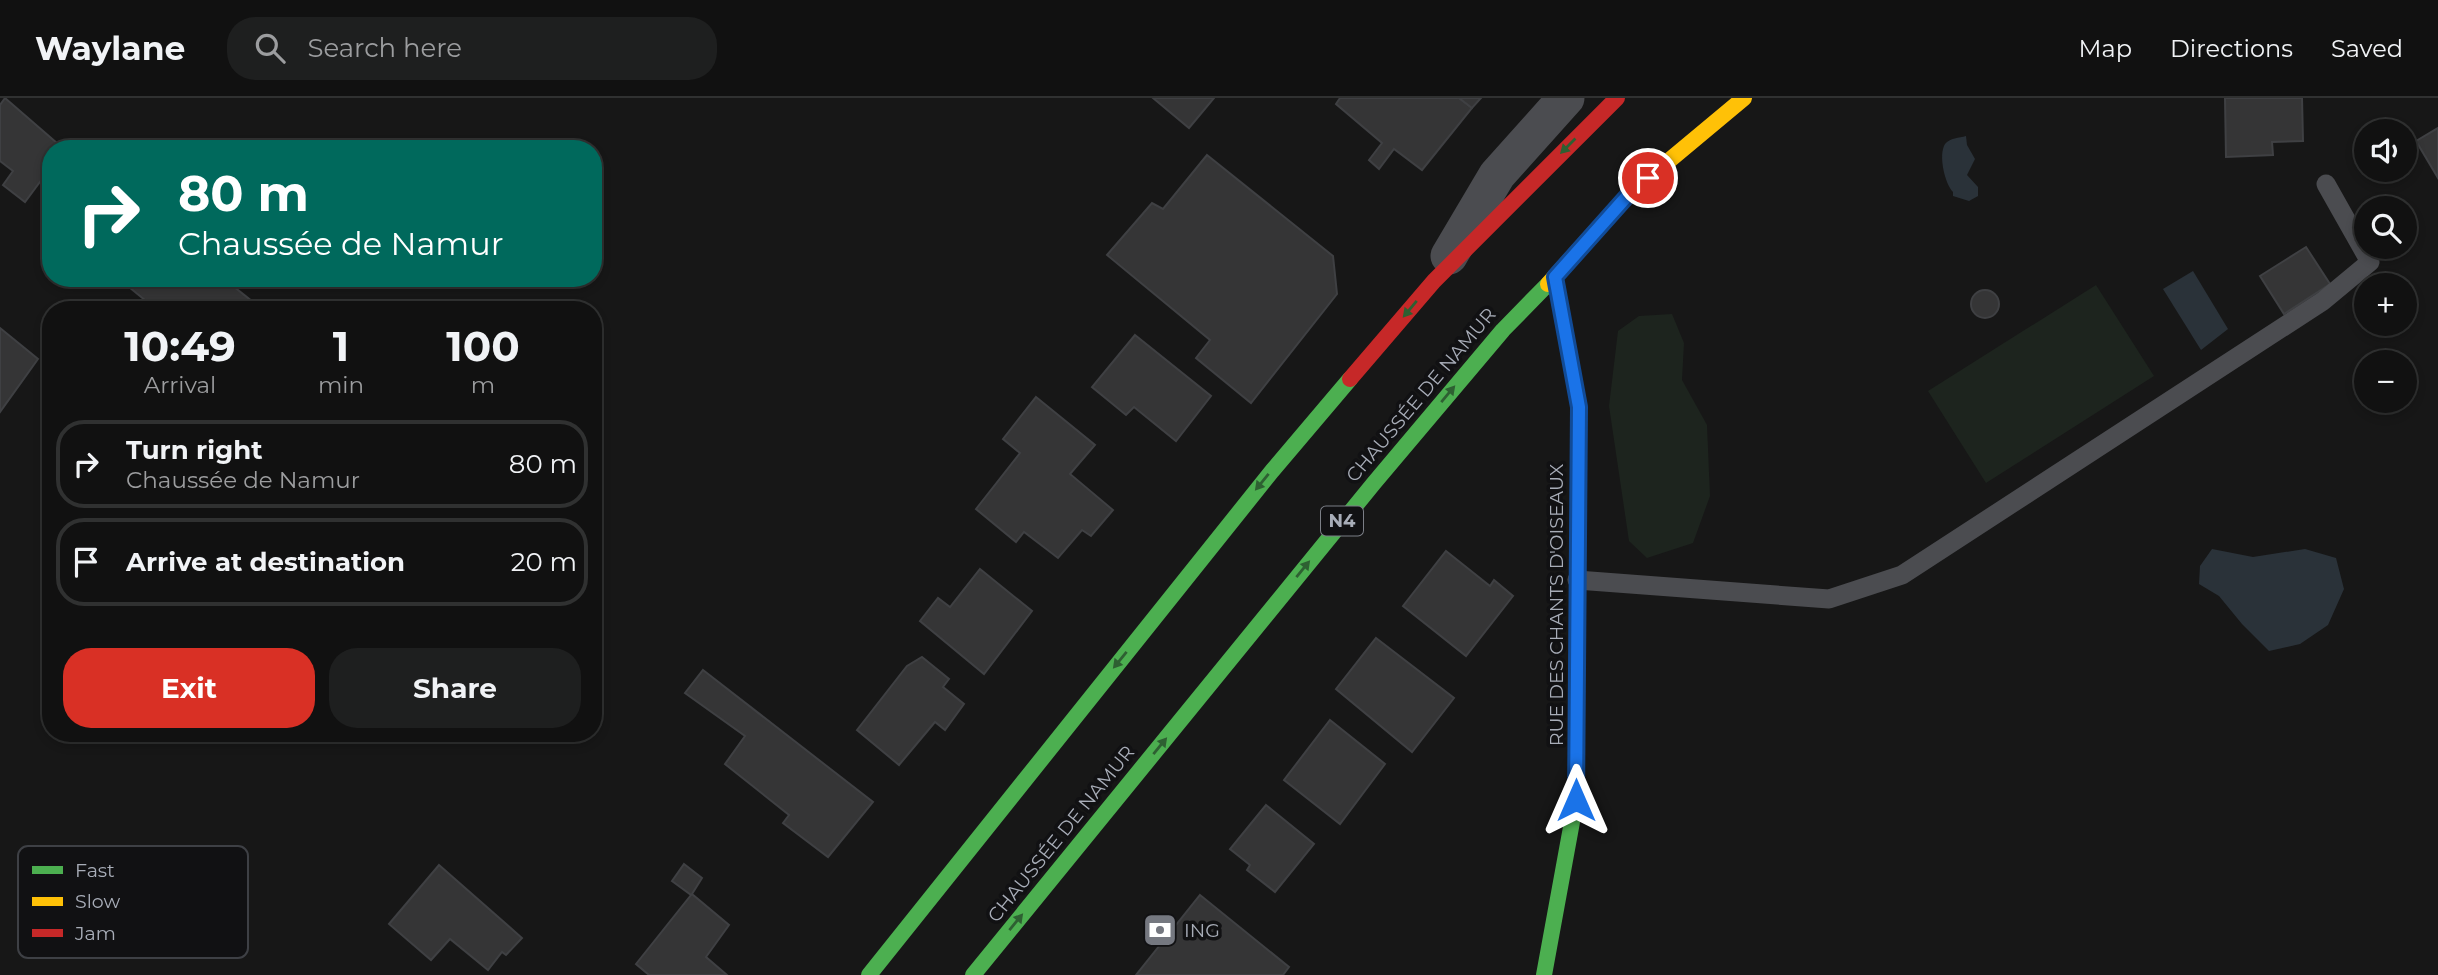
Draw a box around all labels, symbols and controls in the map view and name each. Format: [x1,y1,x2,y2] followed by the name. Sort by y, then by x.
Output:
[227,17,717,80] search box
[35,28,185,68] text: Waylane
[251,29,289,67] icon: search
[307,32,462,64] text: Search here
[2079,34,2132,63] text: Map
[2170,34,2293,63] text: Directions
[2331,34,2403,63] text: Saved
[2354,119,2417,413] map controls
[2354,119,2417,182] button: sound
[1561,137,1577,154] one-way arrow
[1618,148,1678,208] pin
[1629,159,1667,197] icon: arrive
[178,164,309,223] text: 80 m
[63,168,154,259] icon: right
[2354,196,2417,259] button: search
[178,224,504,263] text: Chaussée de Namur
[2354,273,2417,336] button: +
[1402,300,1418,318] one-way arrow
[1341,303,1501,487] street label: CHAUSSÉE DE NAMUR
[124,320,236,372] text: 10:49
[333,320,349,372] text: 1
[446,320,520,372] text: 100
[2354,350,2417,413] button: −
[144,371,216,399] text: Arrival
[318,371,364,399] text: min
[471,371,495,399] text: m
[1440,386,1455,403] one-way arrow
[126,434,262,466] text: Turn right
[67,445,105,483] icon: right
[509,448,577,480] text: 80 m
[1545,463,1568,746] street label: RUE DES CHANTS D'OISEAUX
[126,466,360,494] text: Chaussée de Namur
[1255,473,1270,491] one-way arrow
[1321,506,1363,536] road number: N4
[67,543,105,581] icon: arrive
[126,546,405,578] text: Arrive at destination
[511,546,577,578] text: 20 m
[1295,561,1310,578] one-way arrow
[63,648,315,728] button: Exit
[329,648,581,728] button: Share
[1114,651,1128,669] one-way arrow
[1152,737,1167,755] one-way arrow
[983,741,1139,927] street label: CHAUSSÉE DE NAMUR
[1539,763,1613,837] position arrow
[18,846,248,958] legend
[75,859,115,882] text: Fast
[75,890,120,913] text: Slow
[1141,911,1179,949] bank icon: ING
[1008,914,1023,931] one-way arrow
[1184,919,1220,942] place label: ING
[74,922,116,945] text: Jam

